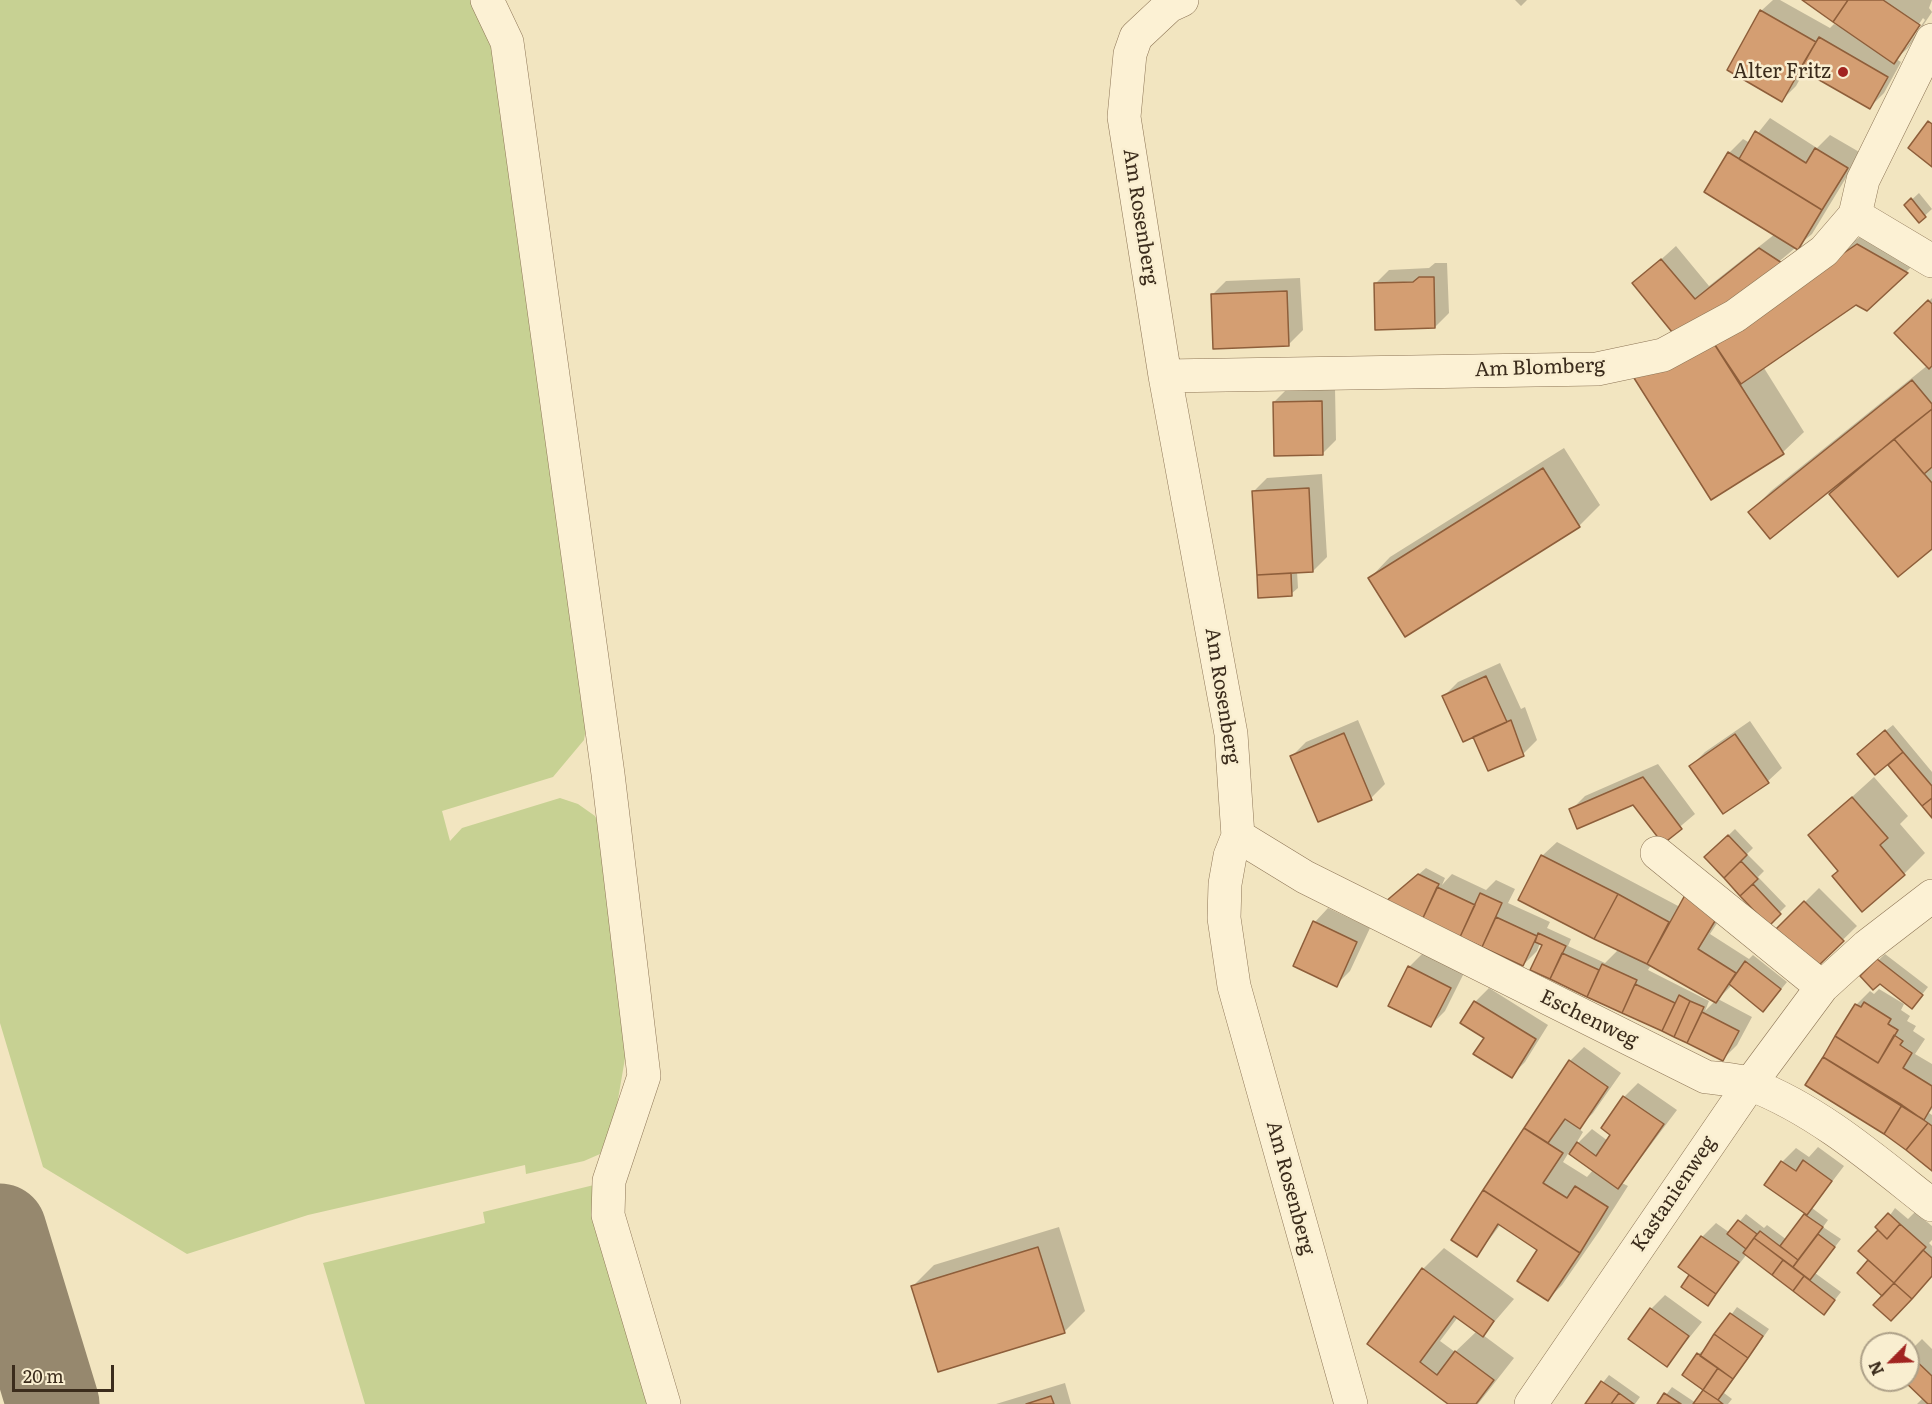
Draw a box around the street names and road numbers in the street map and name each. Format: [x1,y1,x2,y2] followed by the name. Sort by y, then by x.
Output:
[1117,147,1163,287] street label: Am Rosenberg
[1474,354,1606,382] street label: Am Blomberg
[1199,626,1245,766] street label: Am Rosenberg
[1536,985,1642,1053] street label: Eschenweg
[1261,1118,1319,1258] street label: Am Rosenberg
[1627,1132,1721,1256] street label: Kastanienweg

